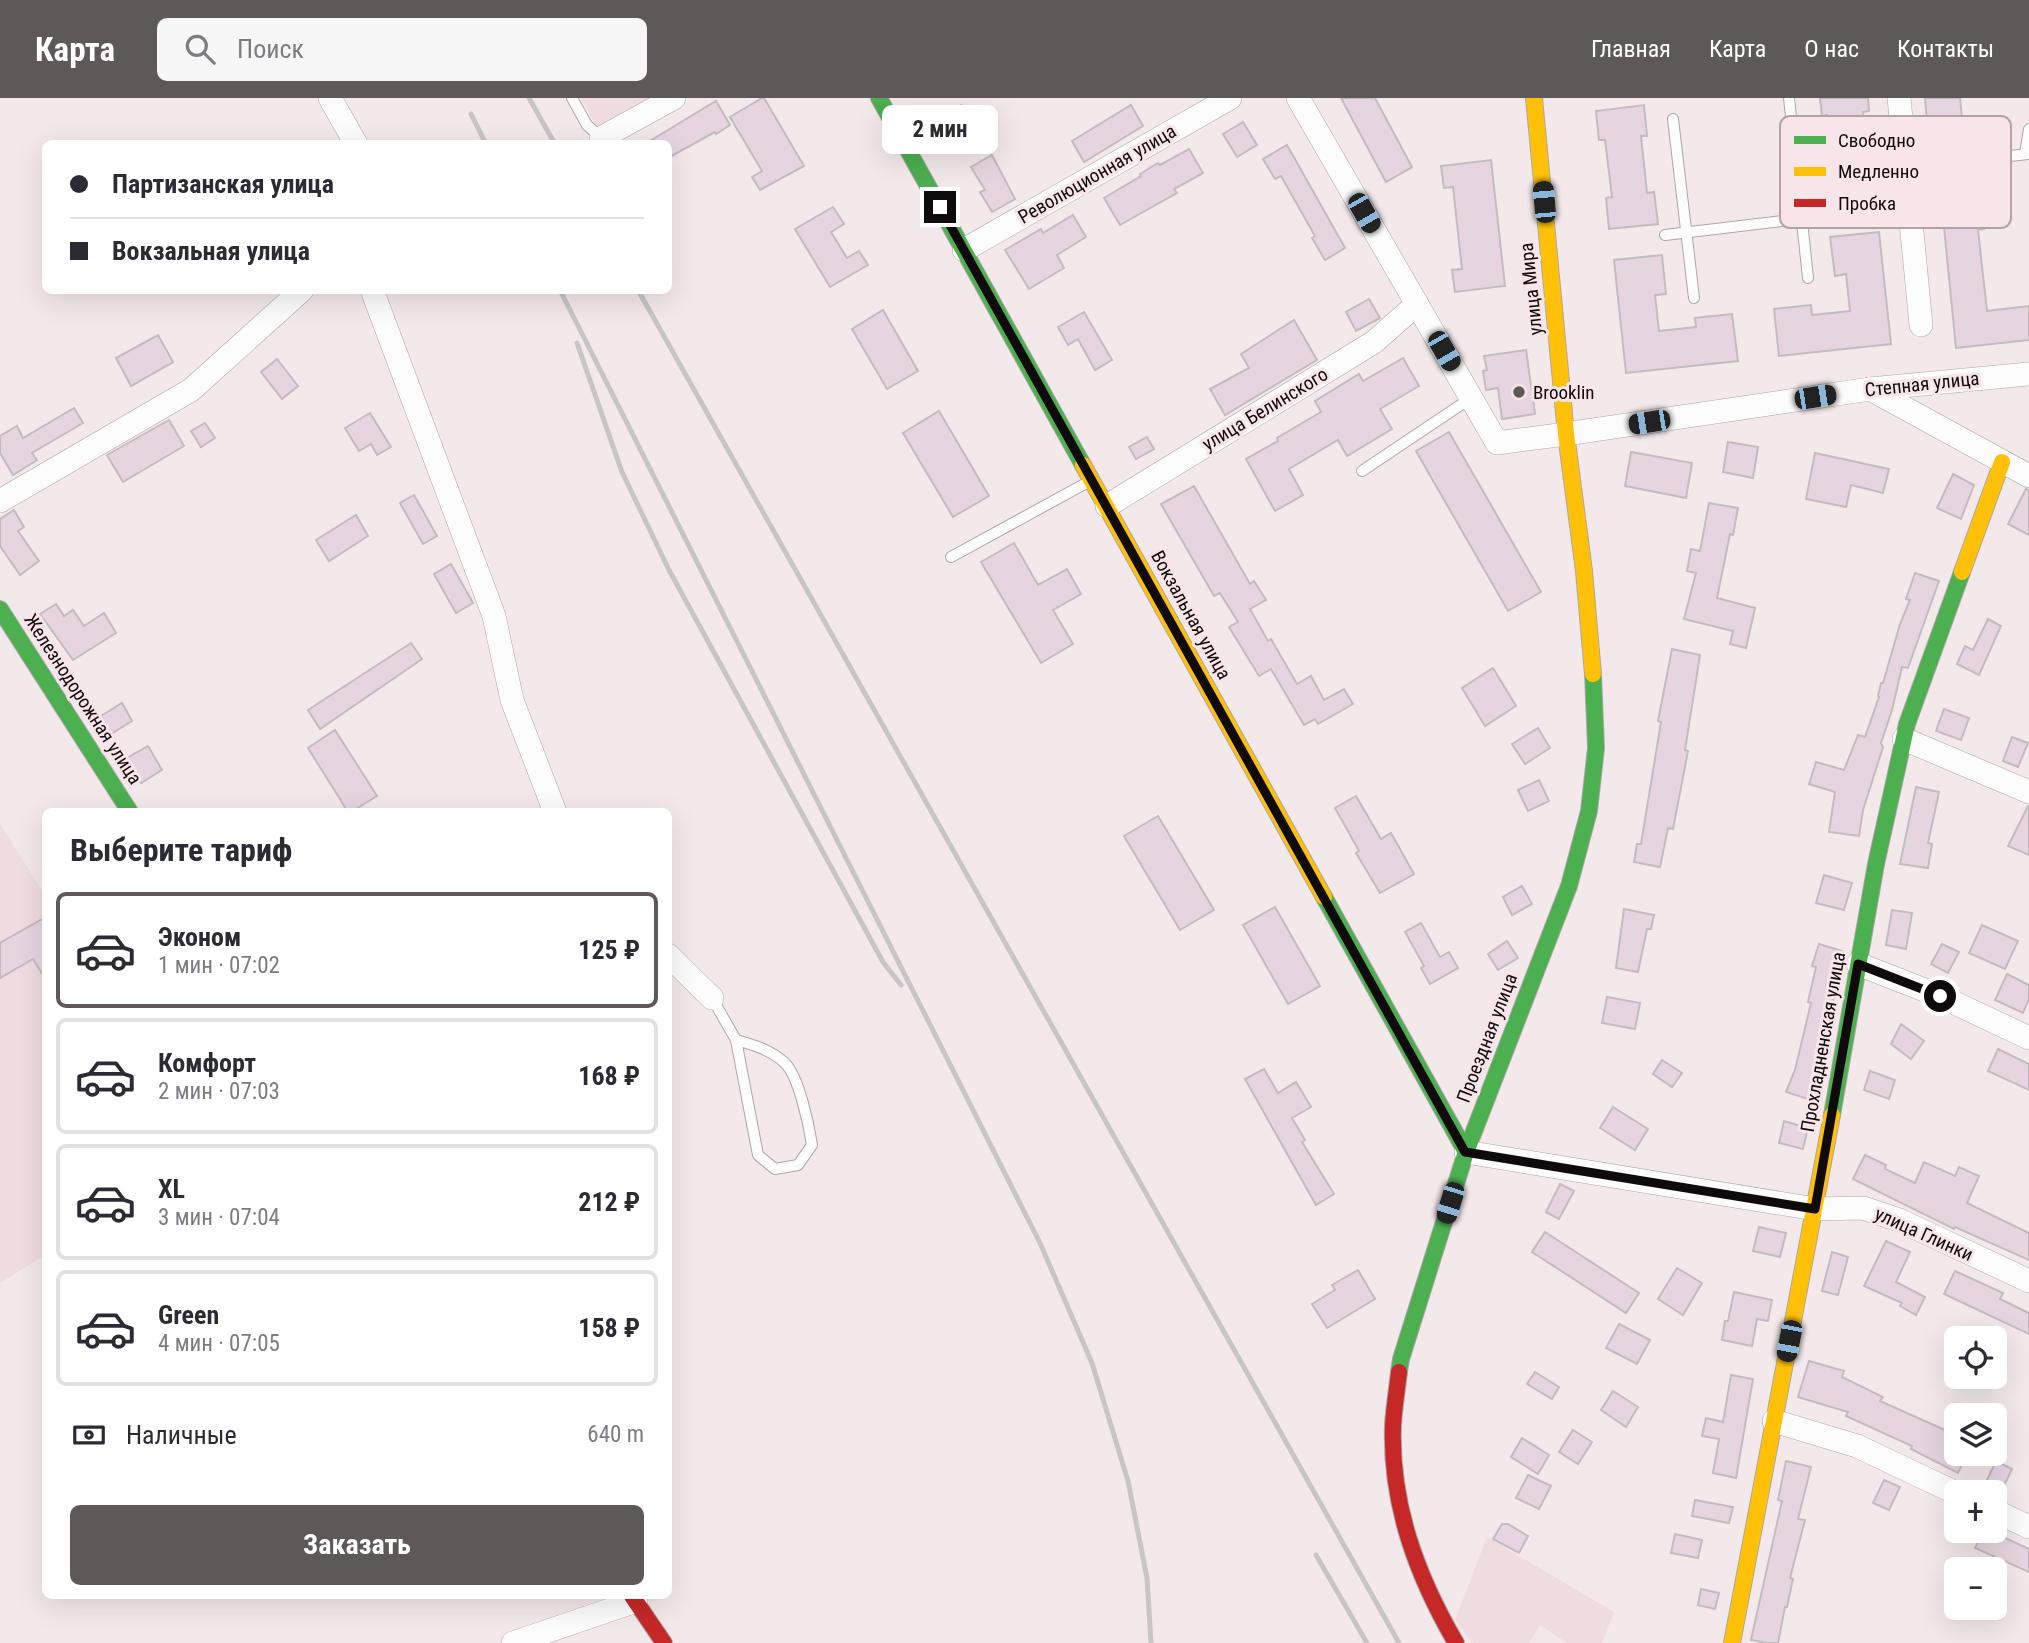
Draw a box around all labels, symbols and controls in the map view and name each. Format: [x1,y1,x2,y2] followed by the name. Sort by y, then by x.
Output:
[157,18,647,81] search box
[35,30,115,69] text: Карта
[181,30,219,68] icon: search
[237,34,304,64] text: Поиск
[1591,35,1671,63] text: Главная
[1709,35,1766,63] text: Карта
[1804,35,1859,63] text: О нас
[1897,35,1994,63] text: Контакты
[882,105,998,154] callout: 2 мин
[912,116,968,143] text: 2 мин
[1780,116,2011,228] legend
[1014,119,1180,229] street label: Революционная улица
[1838,129,1915,152] text: Свободно
[1838,160,1919,183] text: Медленно
[112,169,334,199] text: Партизанская улица
[1532,180,1557,224] car
[1345,190,1384,236] car
[924,191,956,223] route end
[1838,192,1896,215] text: Пробка
[112,236,310,266] text: Вокзальная улица
[1515,242,1547,336] street label: улица Мира
[1425,328,1464,374] car
[1198,362,1332,456] street label: улица Белинского
[1864,367,1980,401] street label: Степная улица
[1533,381,1595,404] place label: Brooklin
[1793,383,1838,411] car
[1511,384,1527,400] marker: Brooklin
[1627,408,1672,436] car
[1146,547,1236,683] street label: Вокзальная улица
[19,609,147,789] street label: Железнодорожная улица
[70,831,292,869] text: Выберите тариф
[74,919,137,982] icon: car
[158,922,241,952] text: Эконом
[578,935,640,965] text: 125 ₽
[1796,950,1850,1134] street label: Прохладненская улица
[158,952,280,979] text: 1 мин · 07:02
[1452,970,1522,1106] street label: Проездная улица
[1924,980,1956,1012] route start
[74,1045,137,1108] icon: car
[158,1048,256,1078] text: Комфорт
[578,1061,640,1091] text: 168 ₽
[158,1078,280,1105] text: 2 мин · 07:03
[74,1171,137,1234] icon: car
[158,1174,185,1204] text: XL
[1434,1180,1467,1226] car
[578,1187,640,1217] text: 212 ₽
[1871,1202,1977,1266] street label: улица Глинки
[158,1204,280,1231] text: 3 мин · 07:04
[74,1297,137,1360] icon: car
[158,1300,219,1330] text: Green
[578,1313,640,1343] text: 158 ₽
[1775,1318,1804,1364] car
[1944,1326,2007,1620] map controls
[1944,1326,2007,1389] button: locate
[158,1330,280,1357] text: 4 мин · 07:05
[1944,1403,2007,1466] button: layers
[70,1416,108,1454] icon: cash
[126,1420,237,1450] text: Наличные
[587,1421,644,1448] text: 640 m
[1944,1480,2007,1543] button: +
[70,1505,644,1585] button: Заказать
[1944,1557,2007,1620] button: −

